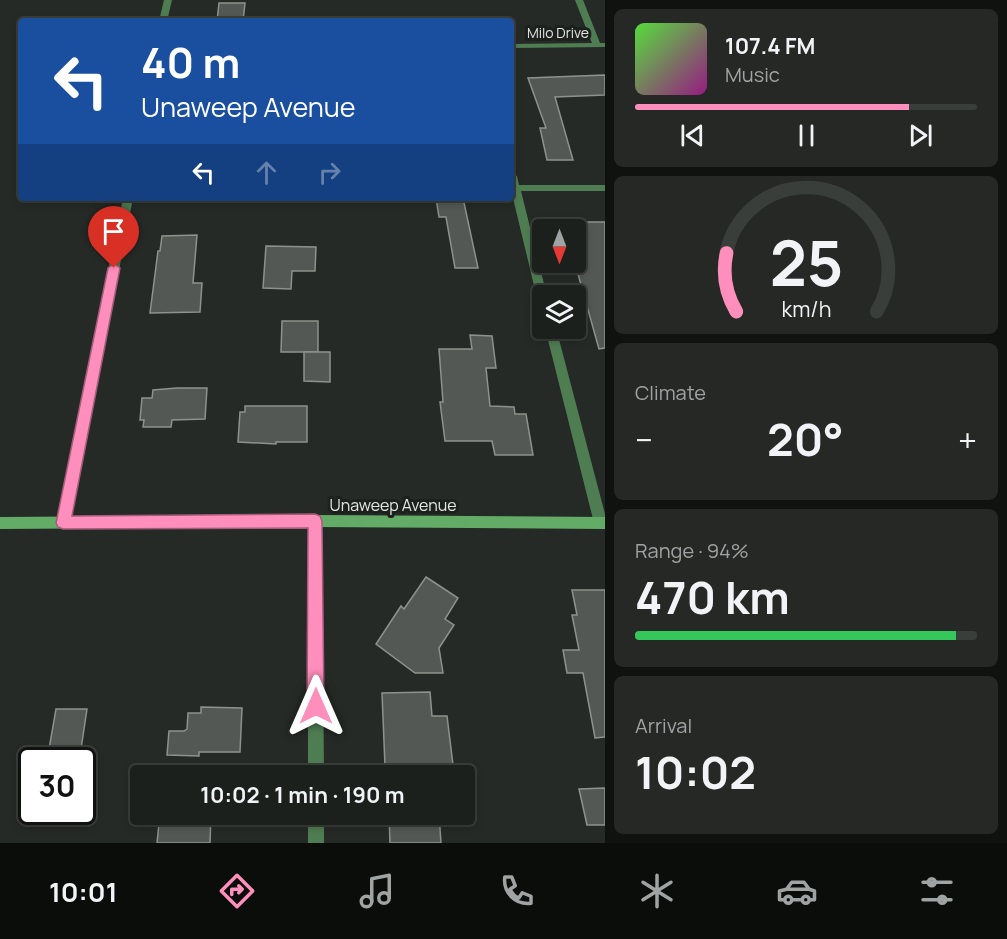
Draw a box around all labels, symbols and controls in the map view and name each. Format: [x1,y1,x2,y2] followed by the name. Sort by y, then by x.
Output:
[527,23,589,42] street label: Milo Drive
[725,31,815,61] text: 107.4 FM
[141,33,240,91] text: 40 m
[42,42,120,120] icon: left
[725,61,780,88] text: Music
[141,88,356,125] text: Unaweep Avenue
[676,119,709,152] icon: previous
[790,119,823,152] icon: pause
[904,119,937,152] icon: next
[187,156,220,189] icon: left
[250,156,283,189] icon: ahead
[313,156,346,189] icon: right
[88,206,139,268] pin
[97,215,130,248] icon: arrive
[532,219,586,273] north arrow
[532,219,586,339] map controls
[769,219,843,305] text: 25
[532,285,586,339] button: layers
[781,294,831,323] text: km/h
[635,379,706,406] text: Climate
[767,408,844,470] text: 20°
[635,417,653,462] text: −
[958,417,977,462] text: +
[329,494,457,516] street label: Unaweep Avenue
[635,537,749,564] text: Range · 94%
[635,566,790,628] text: 470 km
[284,674,348,738] position arrow
[635,712,692,739] text: Arrival
[635,741,756,803] text: 10:02
[18,747,96,825] speed limit sign: 30
[200,780,405,810] text: 10:02 · 1 min · 190 m
[216,870,258,912] icon: directions
[356,870,398,912] icon: music
[496,870,538,912] icon: phone
[636,870,678,912] icon: climate
[776,870,818,912] icon: car
[916,870,958,912] icon: filters
[49,873,117,910] text: 10:01

